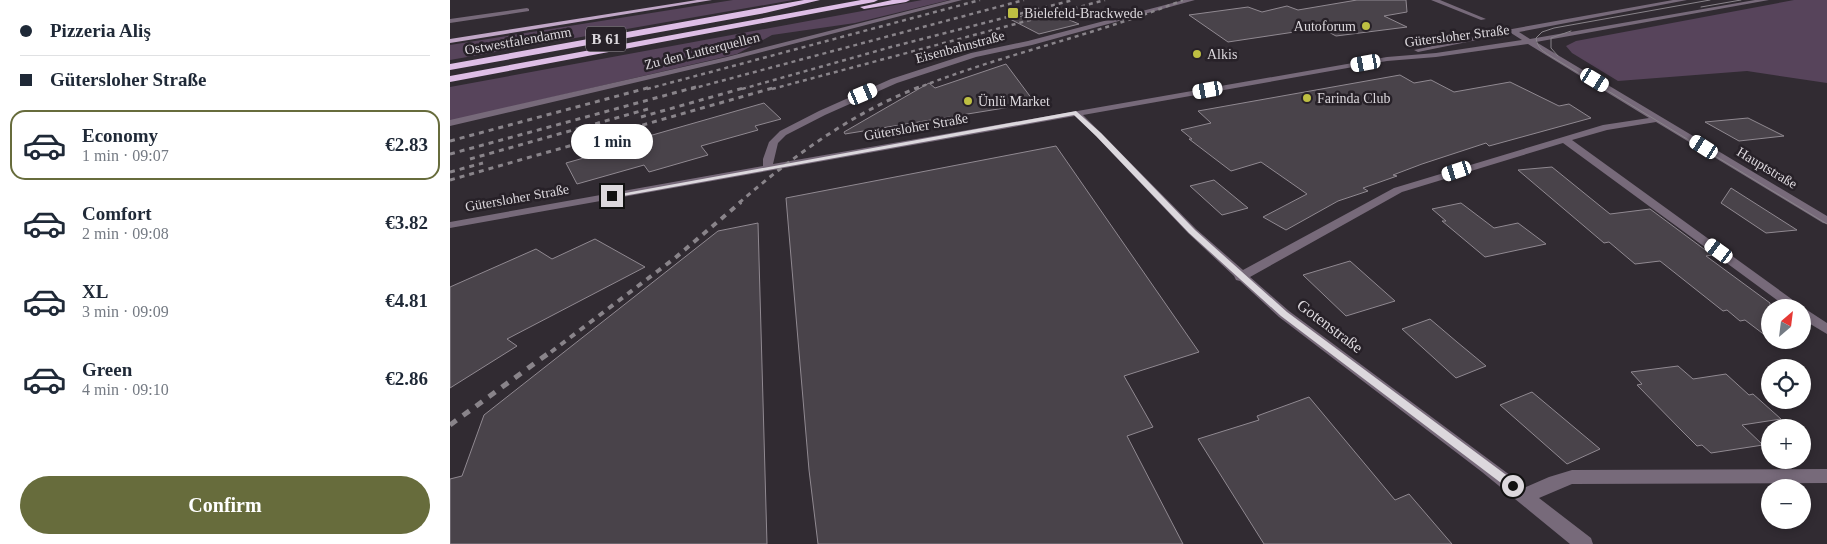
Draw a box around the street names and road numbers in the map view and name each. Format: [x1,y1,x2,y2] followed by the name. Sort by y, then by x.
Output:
[1404,22,1510,50] street label: Gütersloher Straße
[463,24,573,58] street label: Ostwestfalendamm
[586,26,626,52] road number: B 61
[914,28,1006,66] street label: Eisenbahnstraße
[643,29,761,73] street label: Zu den Lutterquellen
[863,110,969,144] street label: Gütersloher Straße
[1734,144,1800,192] street label: Hauptstraße
[464,181,570,215] street label: Gütersloher Straße
[1294,296,1366,356] street label: Gotenstraße

